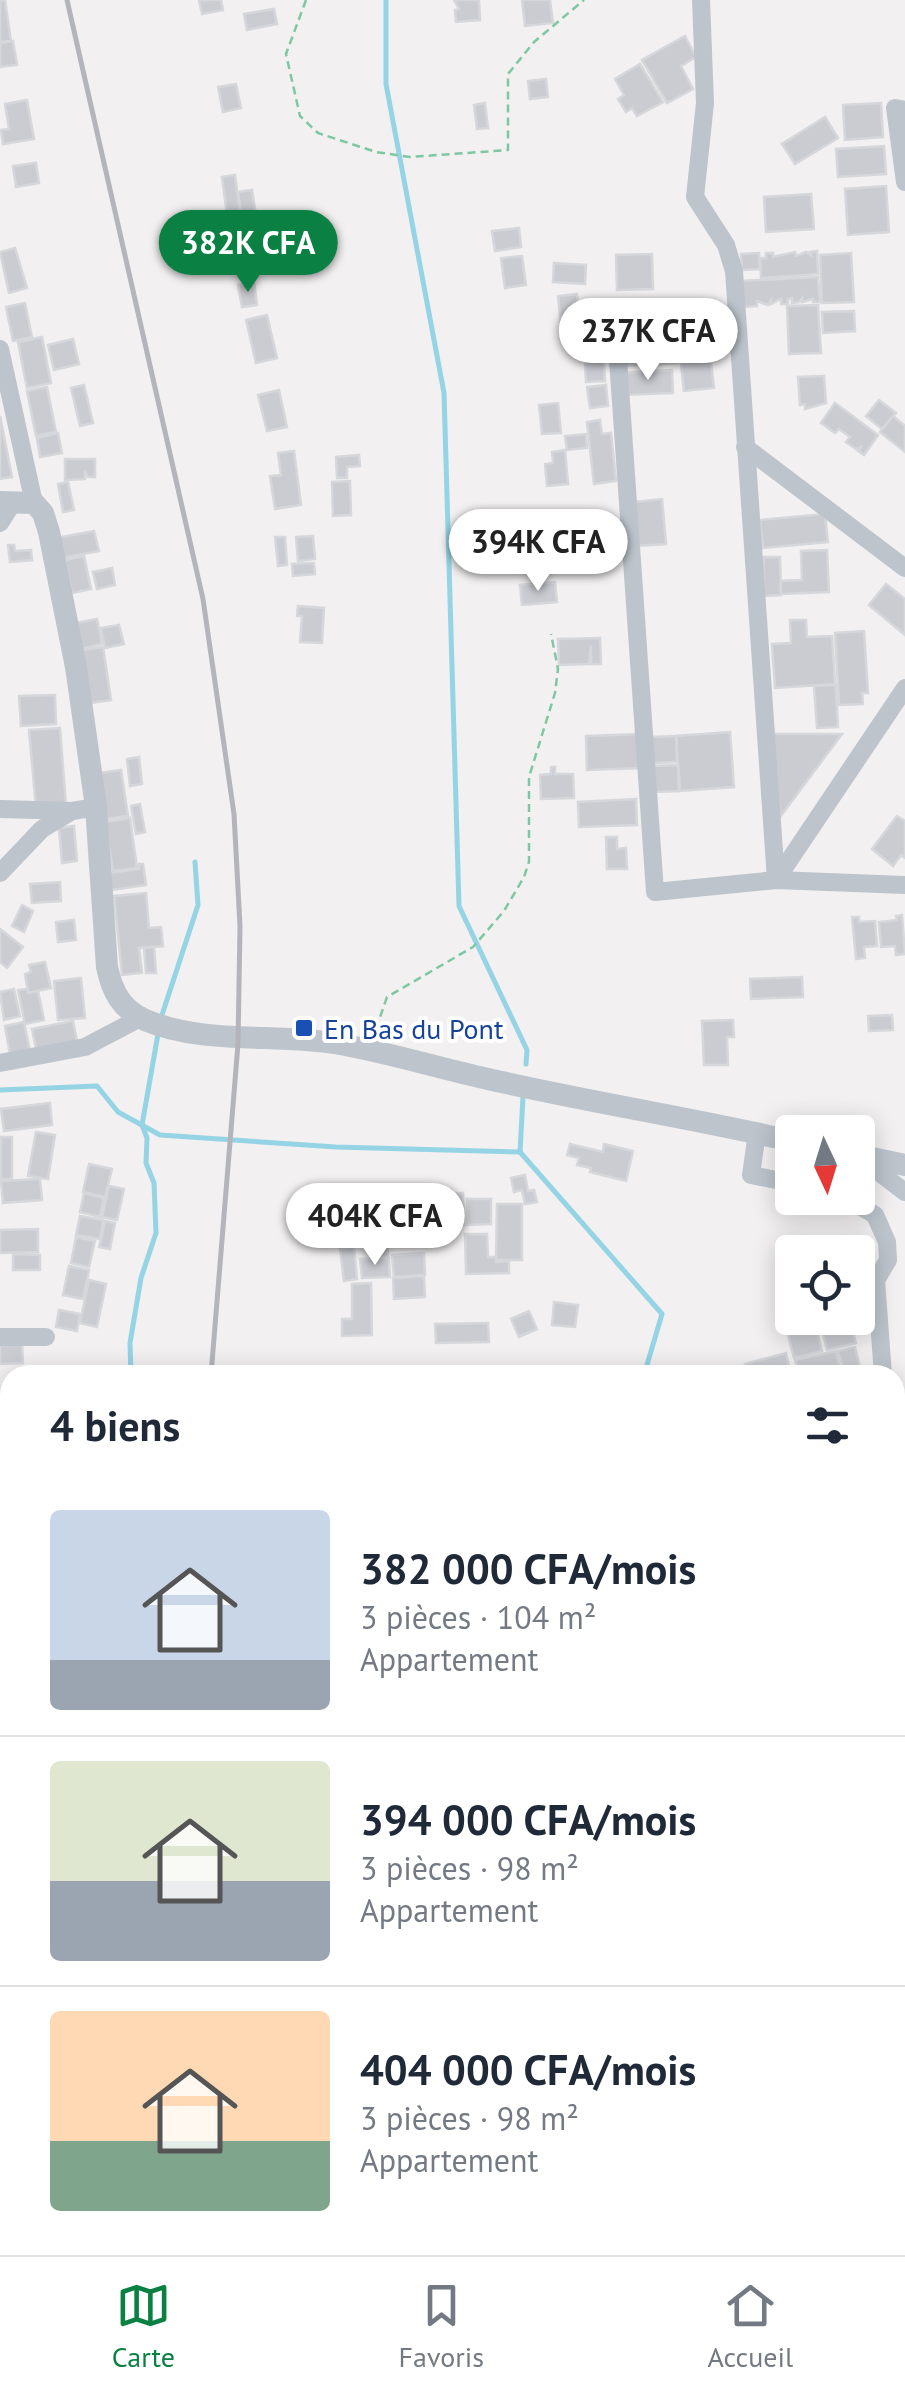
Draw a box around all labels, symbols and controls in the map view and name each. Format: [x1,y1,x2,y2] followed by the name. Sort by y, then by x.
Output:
[145,210,351,295] pin: 382K CFA
[181,221,315,263] text: 382K CFA
[545,298,751,383] pin: 237K CFA
[581,309,715,351] text: 237K CFA
[435,509,641,594] pin: 394K CFA
[471,520,605,562] text: 394K CFA
[324,1010,504,1047] place label: En Bas du Pont
[293,1017,315,1039] marker: En Bas du Pont
[775,1115,875,1215] north arrow
[775,1115,875,1335] map controls
[272,1183,478,1268] pin: 404K CFA
[308,1194,442,1236] text: 404K CFA
[775,1235,875,1335] button: locate
[50,1398,180,1453] text: 4 biens
[800,1398,855,1453] icon: filters
[360,1541,696,1596] text: 382 000 CFA/mois
[130,1550,250,1670] icon: home
[360,1596,596,1638] text: 3 pièces · 104 m²
[360,1638,538,1680] text: Appartement
[360,1792,696,1847] text: 394 000 CFA/mois
[130,1801,250,1921] icon: home
[360,1847,579,1889] text: 3 pièces · 98 m²
[360,1889,538,1931] text: Appartement
[360,2042,696,2097] text: 404 000 CFA/mois
[130,2051,250,2171] icon: home
[360,2097,579,2139] text: 3 pièces · 98 m²
[360,2139,538,2181] text: Appartement
[112,2278,175,2375] tab: Carte
[399,2278,484,2375] tab: Favoris
[708,2278,793,2375] tab: Accueil

